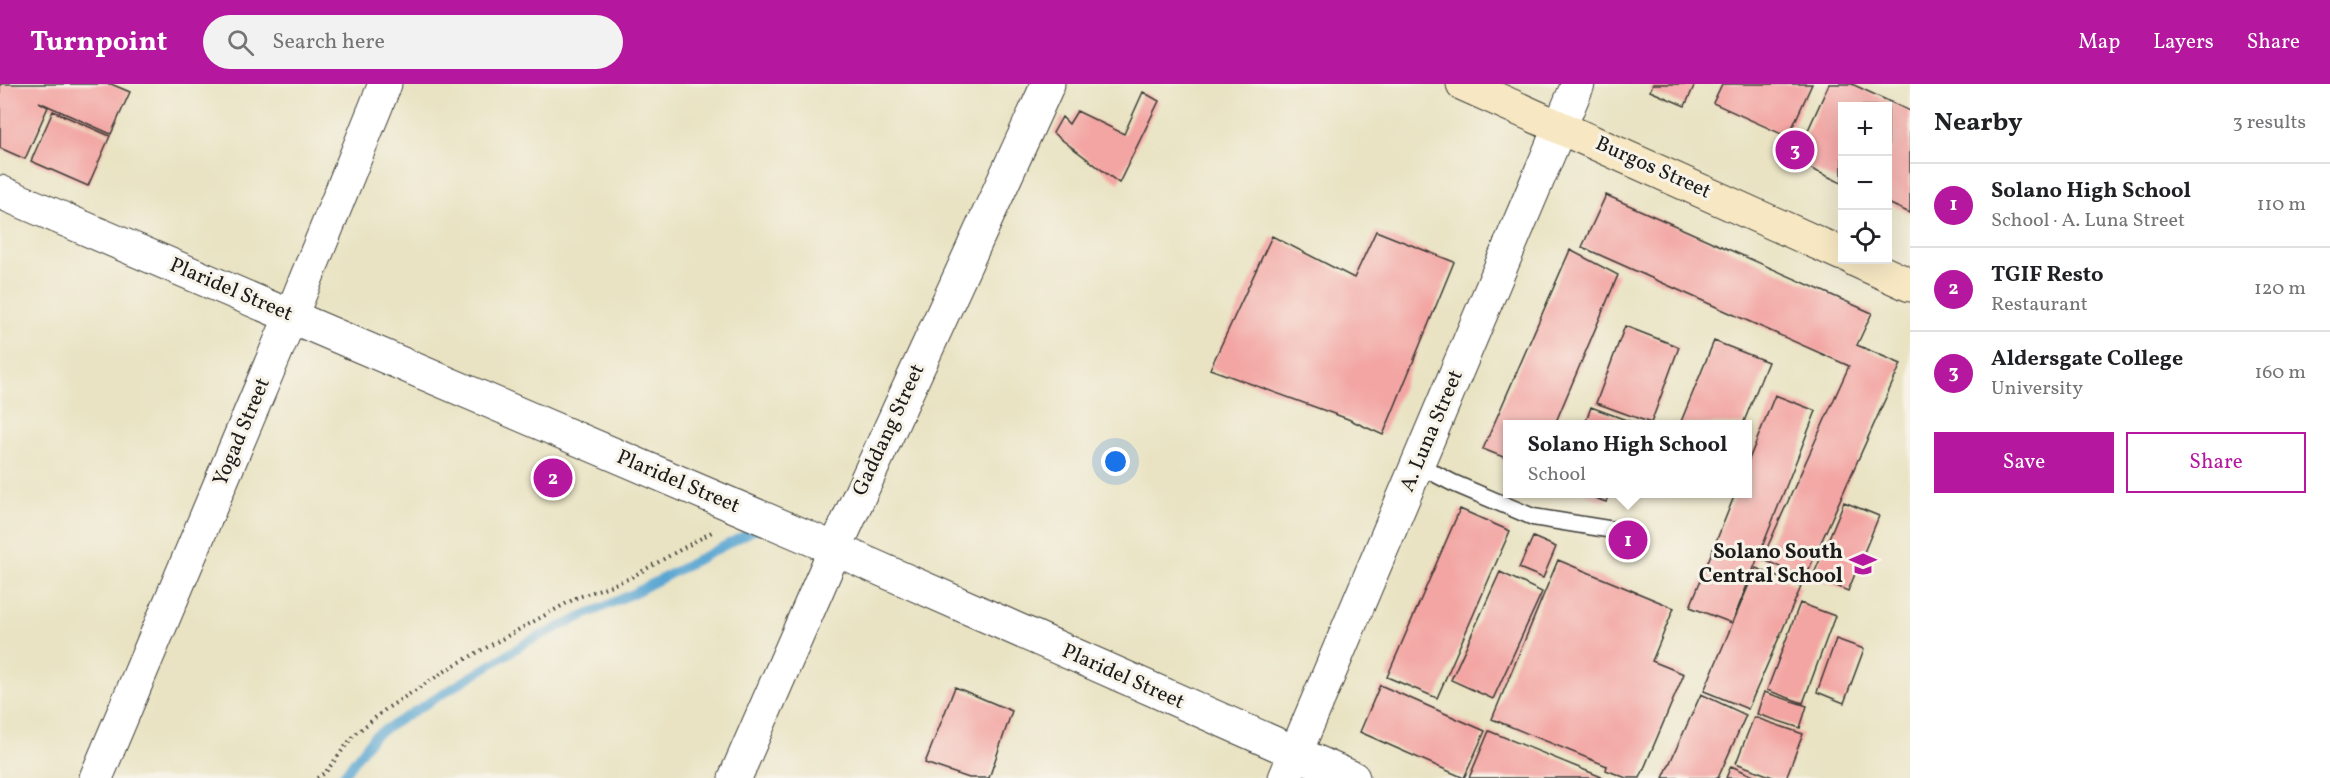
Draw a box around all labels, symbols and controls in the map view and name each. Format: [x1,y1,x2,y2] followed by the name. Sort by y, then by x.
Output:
[203,15,623,69] search box
[30,23,167,62] text: Turnpoint
[224,26,257,59] icon: search
[272,27,385,58] text: Search here
[2078,28,2120,57] text: Map
[2153,28,2214,57] text: Layers
[2247,28,2300,57] text: Share
[1838,102,1892,264] map controls
[1838,102,1892,156] button: +
[1934,105,2023,141] text: Nearby
[2232,109,2306,137] text: 3 results
[1776,128,1814,172] pin: 3
[1591,130,1715,206] street label: Burgos Street
[1838,156,1892,210] button: −
[1991,176,2191,207] text: Solano High School
[1949,191,1958,219] text: 1
[2257,191,2306,219] text: 110 m
[1991,207,2185,235] text: School · A. Luna Street
[1838,210,1892,264] button: locate
[165,251,297,329] street label: Plaridel Street
[1991,260,2104,291] text: TGIF Resto
[1948,275,1959,303] text: 2
[2254,275,2306,303] text: 120 m
[1991,291,2088,319] text: Restaurant
[1991,344,2183,375] text: Aldersgate College
[846,359,932,501] street label: Gaddang Street
[1948,359,1959,387] text: 3
[2254,359,2306,387] text: 160 m
[1393,366,1471,496] street label: A. Luna Street
[206,373,278,491] street label: Yogad Street
[1991,375,2083,403] text: University
[1503,420,1752,498] popup
[1528,430,1727,461] text: Solano High School
[1934,432,2114,493] button: Save
[2126,432,2306,493] button: Share
[612,443,744,521] street label: Plaridel Street
[1101,447,1130,476] your location
[534,456,572,500] pin: 2
[1528,461,1586,489] text: School
[1608,518,1648,562] pin: 1
[1699,538,1843,591] place label: Solano South Central School
[1848,549,1878,579] school or university icon: Solano South Central School
[1057,637,1189,717] street label: Plaridel Street

